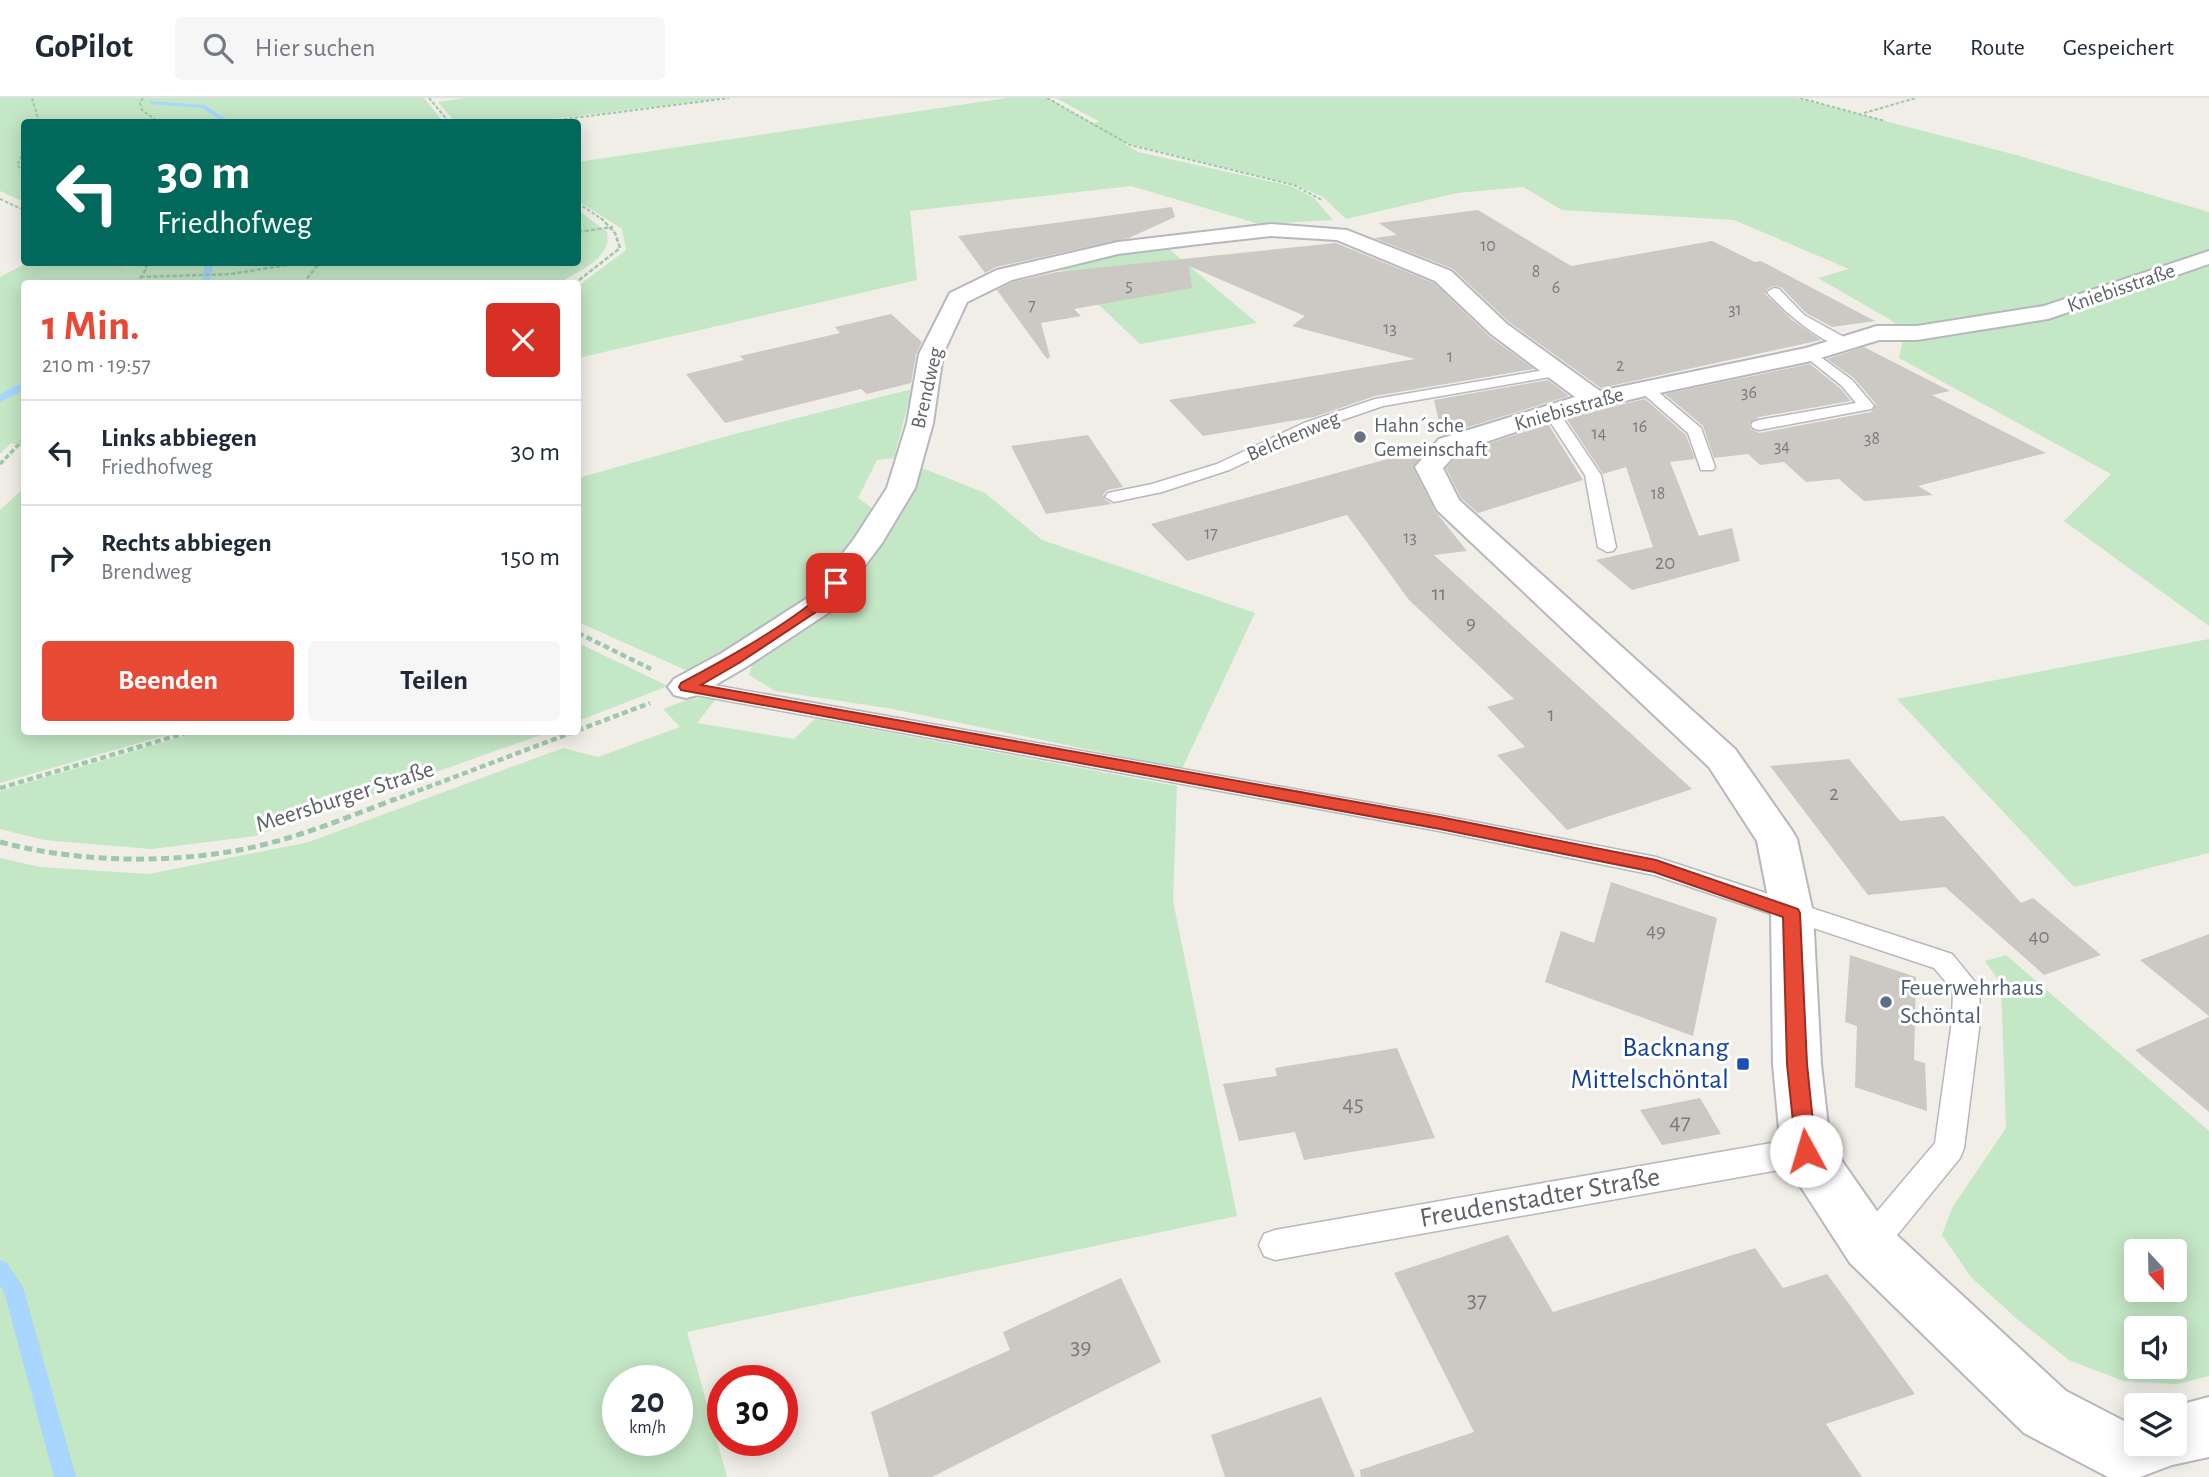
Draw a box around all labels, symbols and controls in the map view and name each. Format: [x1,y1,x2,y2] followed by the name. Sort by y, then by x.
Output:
[175,17,665,80] search box
[199,29,237,67] icon: search
[35,31,133,64] text: GoPilot
[255,35,375,61] text: Hier suchen
[1882,36,1932,60] text: Karte
[1970,36,2025,60] text: Route
[2063,36,2174,60] text: Gespeichert
[42,147,133,238] icon: left
[157,149,251,198] text: 30 m
[157,207,312,239] text: Friedhofweg
[1480,237,1496,255] house number: 10
[2064,260,2178,316] street label: Kniebisstraße
[1532,263,1540,281] house number: 8
[1125,277,1133,295] house number: 5
[1552,279,1560,297] house number: 6
[1028,297,1036,315] house number: 7
[1728,301,1742,319] house number: 31
[486,303,560,377] button: close
[42,305,140,347] text: 1 Min.
[1383,320,1397,338] house number: 13
[907,345,947,431] street label: Brendweg
[1447,348,1453,366] house number: 1
[42,354,151,377] text: 210 m · 19:57
[1616,357,1624,375] house number: 2
[1512,383,1626,435] street label: Kniebisstraße
[1741,384,1757,402] house number: 36
[1244,407,1343,465] street label: Belchenweg
[1374,415,1488,460] place label: Hahn´sche Gemeinschaft
[1633,418,1647,436] house number: 16
[101,425,257,451] text: Links abbiegen
[1592,425,1607,443] house number: 14
[1352,429,1368,445] marker: Hahn´sche Gemeinschaft
[1864,430,1880,448] house number: 38
[42,434,80,472] icon: left
[1774,438,1790,456] house number: 34
[510,439,560,465] text: 30 m
[101,456,213,479] text: Friedhofweg
[1651,485,1665,503] house number: 18
[1204,525,1218,543] house number: 17
[1403,529,1417,547] house number: 13
[101,530,272,556] text: Rechts abbiegen
[42,539,80,577] icon: right
[501,544,560,570] text: 150 m
[1655,552,1675,573] house number: 20
[806,553,866,613] pin
[101,561,192,584] text: Brendweg
[817,564,855,602] icon: arrive
[1432,583,1446,604] house number: 11
[1466,612,1476,633] house number: 9
[42,641,294,721] button: Beenden
[308,641,560,721] button: Teilen
[1547,704,1555,725] house number: 1
[253,757,437,837] street label: Meersburger Straße
[1829,783,1839,804] house number: 2
[1646,920,1666,941] house number: 49
[2028,926,2050,947] house number: 40
[1900,976,2044,1028] place label: Feuerwehrhaus Schöntal
[1878,994,1894,1010] marker: Feuerwehrhaus Schöntal
[1570,1034,1729,1094] place label: Backnang Mittelschöntal
[1735,1056,1751,1072] marker: Backnang Mittelschöntal
[1342,1092,1364,1116] house number: 45
[1669,1110,1691,1134] house number: 47
[1769,1114,1843,1188] position arrow
[1418,1163,1662,1233] street label: Freudenstadter Straße
[2124,1239,2188,1302] north arrow
[2124,1239,2187,1456] map controls
[1467,1288,1487,1312] house number: 37
[2124,1316,2187,1379] button: sound
[1070,1335,1092,1359] house number: 39
[707,1365,798,1456] speed limit sign: 30
[630,1384,665,1419] text: 20
[2124,1393,2187,1456] button: layers
[629,1419,666,1437] text: km/h

